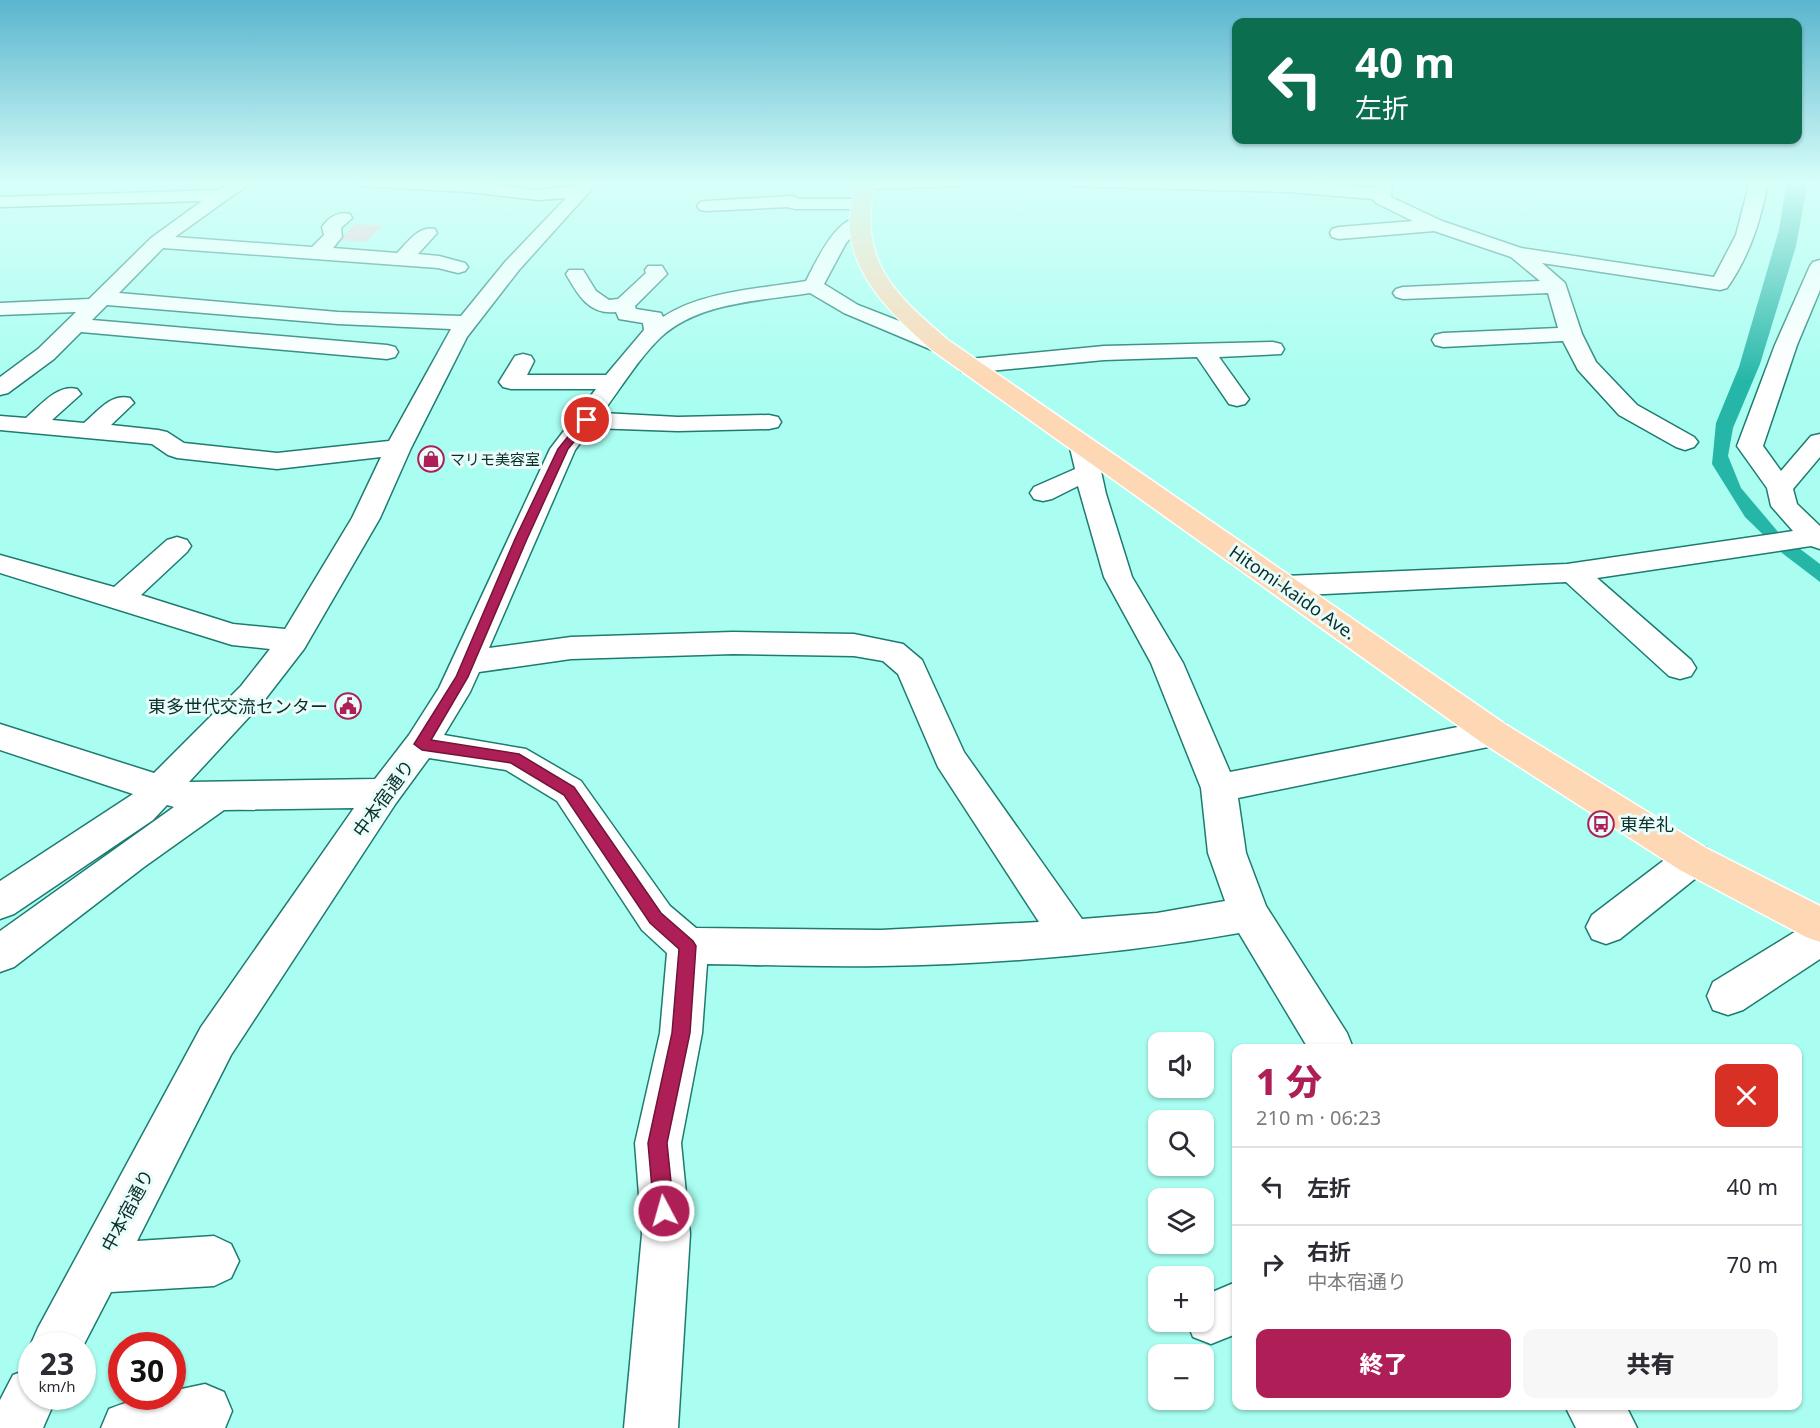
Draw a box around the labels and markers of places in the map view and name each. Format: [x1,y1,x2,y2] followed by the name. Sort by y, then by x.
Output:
[561,394,612,445] pin
[416,444,446,474] shop icon: マリモ美容室
[450,449,540,469] place label: マリモ美容室
[333,691,363,721] public building icon: 東多世代交流センター
[148,694,328,718] place label: 東多世代交流センター
[1586,809,1616,839] bus stop icon: 東牟礼
[1620,812,1674,836] place label: 東牟礼

